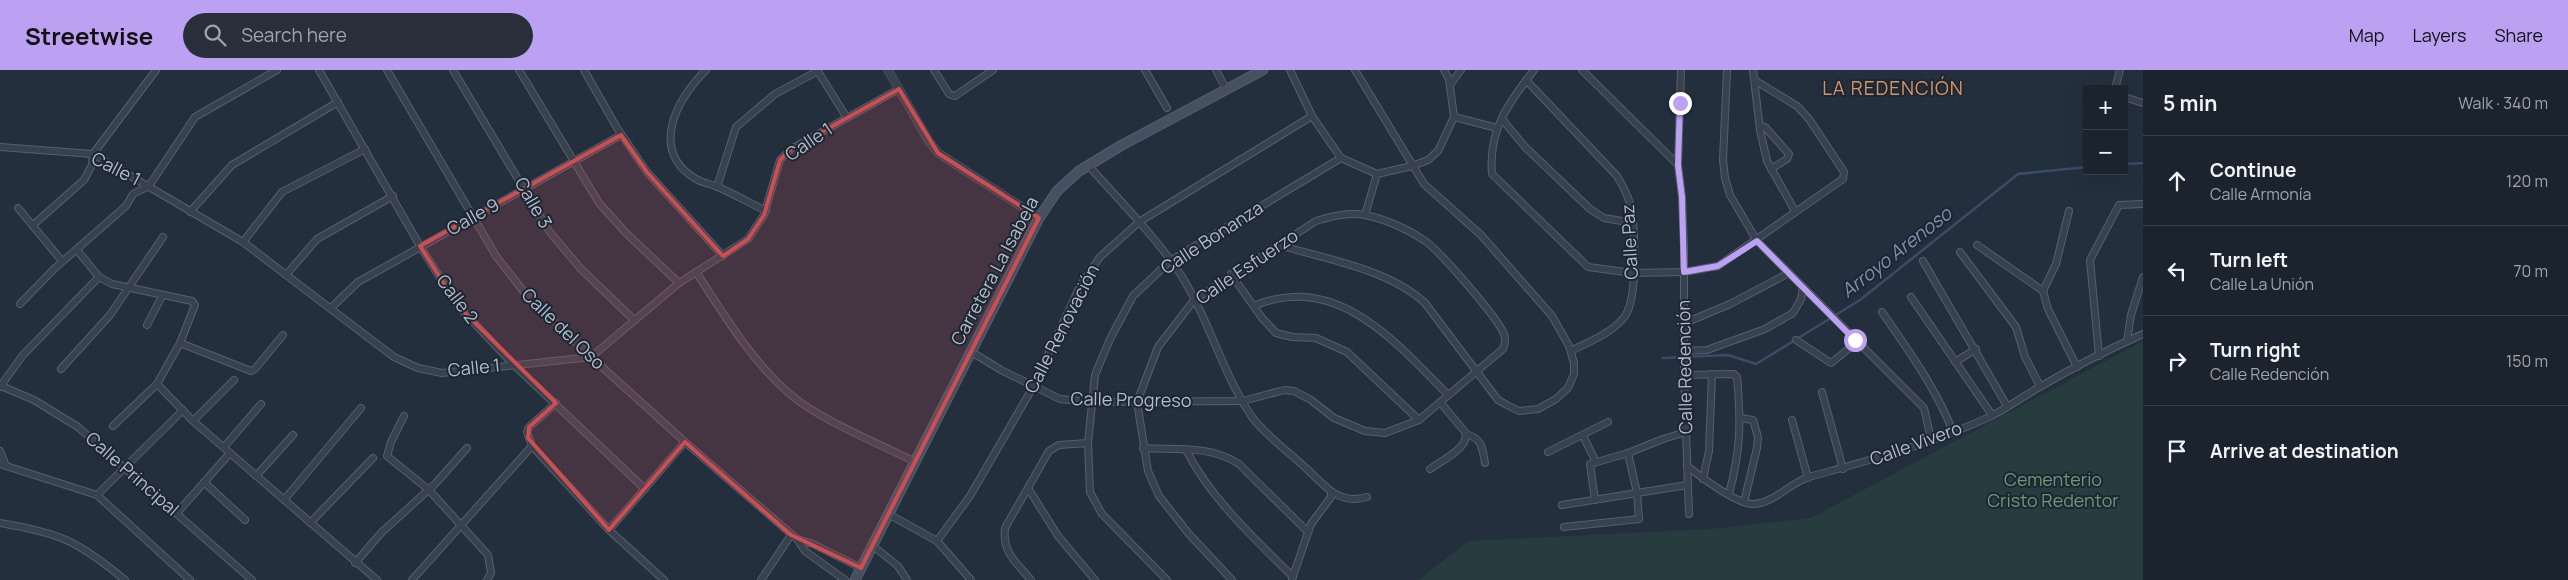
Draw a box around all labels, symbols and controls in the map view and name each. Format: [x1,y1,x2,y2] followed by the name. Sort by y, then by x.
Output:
[183,13,533,58] search box
[25,19,153,52] text: Streetwise
[201,21,229,49] icon: search
[241,22,347,48] text: Search here
[2349,23,2384,47] text: Map
[2412,23,2466,47] text: Layers
[2494,23,2543,47] text: Share
[1822,75,1964,101] district label: LA REDENCIÓN
[2083,85,2128,175] map controls
[2083,85,2128,130] button: +
[2163,89,2217,117] text: 5 min
[1669,92,1692,115] route end
[2458,92,2548,114] text: Walk · 340 m
[780,117,837,166] street label: Calle 1
[2083,130,2128,175] button: −
[88,146,145,191] street label: Calle 1
[2210,157,2296,183] text: Continue
[2163,167,2191,195] icon: ahead
[2506,170,2548,192] text: 120 m
[510,173,558,232] street label: Calle 3
[2210,183,2311,205] text: Calle Armonía
[442,192,503,240] street label: Calle 9
[945,192,1043,349] street label: Carretera La Isabela
[1156,195,1267,279] street label: Calle Bonanza
[1835,199,1958,304] water label: Arroyo Arenoso
[1615,204,1643,280] street label: Calle Paz
[1191,223,1302,309] street label: Calle Esfuerzo
[2210,247,2288,273] text: Turn left
[2163,257,2191,285] icon: left
[1018,260,1104,397] street label: Calle Renovación
[2513,260,2548,282] text: 70 m
[431,269,484,328] street label: Calle 2
[2210,273,2314,295] text: Calle La Unión
[517,282,611,374] street label: Calle del Oso
[1671,300,1697,434] street label: Calle Redención
[1844,329,1867,352] route start
[2210,337,2300,363] text: Turn right
[2163,347,2191,375] icon: right
[2506,350,2548,372] text: 150 m
[447,352,501,382] street label: Calle 1
[2210,363,2329,385] text: Calle Redención
[1070,386,1192,412] street label: Calle Progreso
[1866,415,1965,471] street label: Calle Vivero
[81,426,184,520] street label: Calle Principal
[2163,437,2191,465] icon: arrive
[2210,438,2399,464] text: Arrive at destination
[1987,467,2119,512] park label: Cementerio Cristo Redentor

